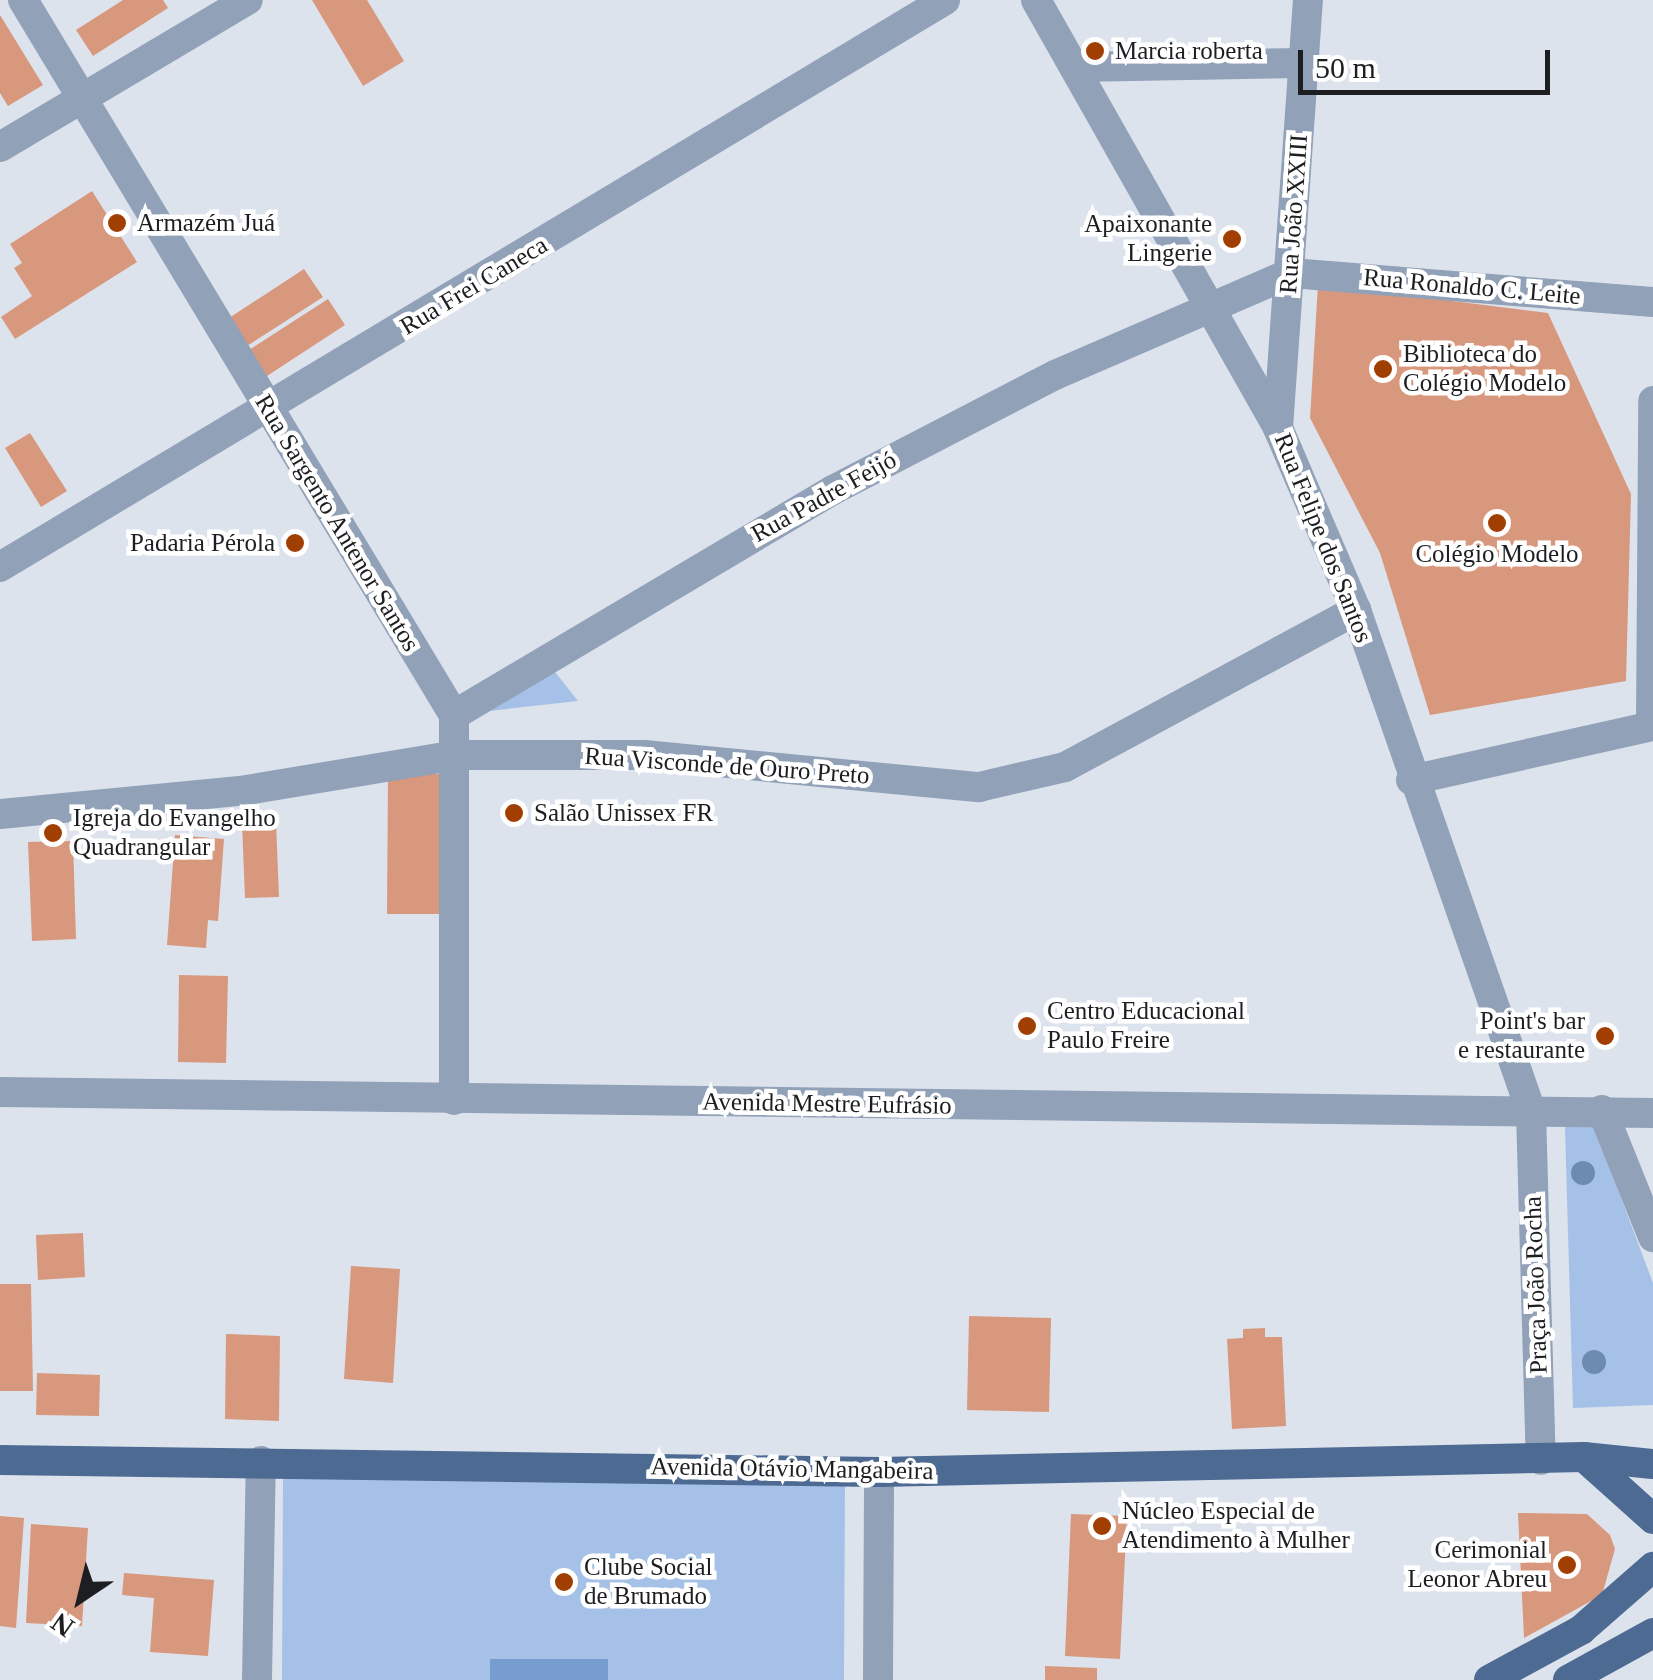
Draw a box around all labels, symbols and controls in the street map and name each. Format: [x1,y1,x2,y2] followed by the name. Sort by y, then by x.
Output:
[1303,30,1556,92] scale bar
[1115,36,1263,66] place label: Marcia roberta
[1084,40,1106,62] marker: Marcia roberta
[1315,51,1376,84] text: 50 m
[1273,133,1315,295] street label: Rua João XXIII
[137,208,275,238] place label: Armazém Juá
[1084,210,1212,269] place label: Apaixonante Lingerie
[106,212,128,234] marker: Armazém Juá
[1221,228,1243,250] marker: Apaixonante Lingerie
[395,230,553,342] street label: Rua Frei Caneca
[1362,263,1582,311] street label: Rua Ronaldo C. Leite
[1403,340,1566,399] place label: Biblioteca do Colégio Modelo
[1372,358,1394,380] marker: Biblioteca do Colégio Modelo
[248,388,426,658] street label: Rua Sargento Antenor Santos
[1267,429,1379,647] street label: Rua Felipe dos Santos
[746,445,902,549] street label: Rua Padre Feijó
[1486,512,1508,534] marker: Colégio Modelo
[130,528,275,558] place label: Padaria Pérola
[284,532,306,554] marker: Padaria Pérola
[1415,539,1579,569] place label: Colégio Modelo
[583,741,871,791] street label: Rua Visconde de Ouro Preto
[534,798,713,828] place label: Salão Unissex FR
[503,802,525,824] marker: Salão Unissex FR
[73,804,276,863] place label: Igreja do Evangelho Quadrangular
[42,822,64,844] marker: Igreja do Evangelho Quadrangular
[1047,997,1245,1056] place label: Centro Educacional Paulo Freire
[1458,1007,1585,1066] place label: Point's bar e restaurante
[1016,1015,1038,1037] marker: Centro Educacional Paulo Freire
[1594,1025,1616,1047] marker: Point's bar e restaurante
[702,1087,952,1121] street label: Avenida Mestre Eufrásio
[1518,1196,1554,1374] street label: Praça João Rocha
[650,1452,934,1486] street label: Avenida Otávio Mangabeira
[1122,1497,1350,1556] place label: Núcleo Especial de Atendimento à Mulher
[1091,1515,1113,1537] marker: Núcleo Especial de Atendimento à Mulher
[1406,1536,1547,1595] place label: Cerimonial Leonor Abreu
[30,1550,130,1650] north arrow
[584,1553,712,1612] place label: Clube Social de Brumado
[1556,1554,1578,1576] marker: Cerimonial Leonor Abreu
[553,1571,575,1593] marker: Clube Social de Brumado
[45,1606,80,1643] text: N

